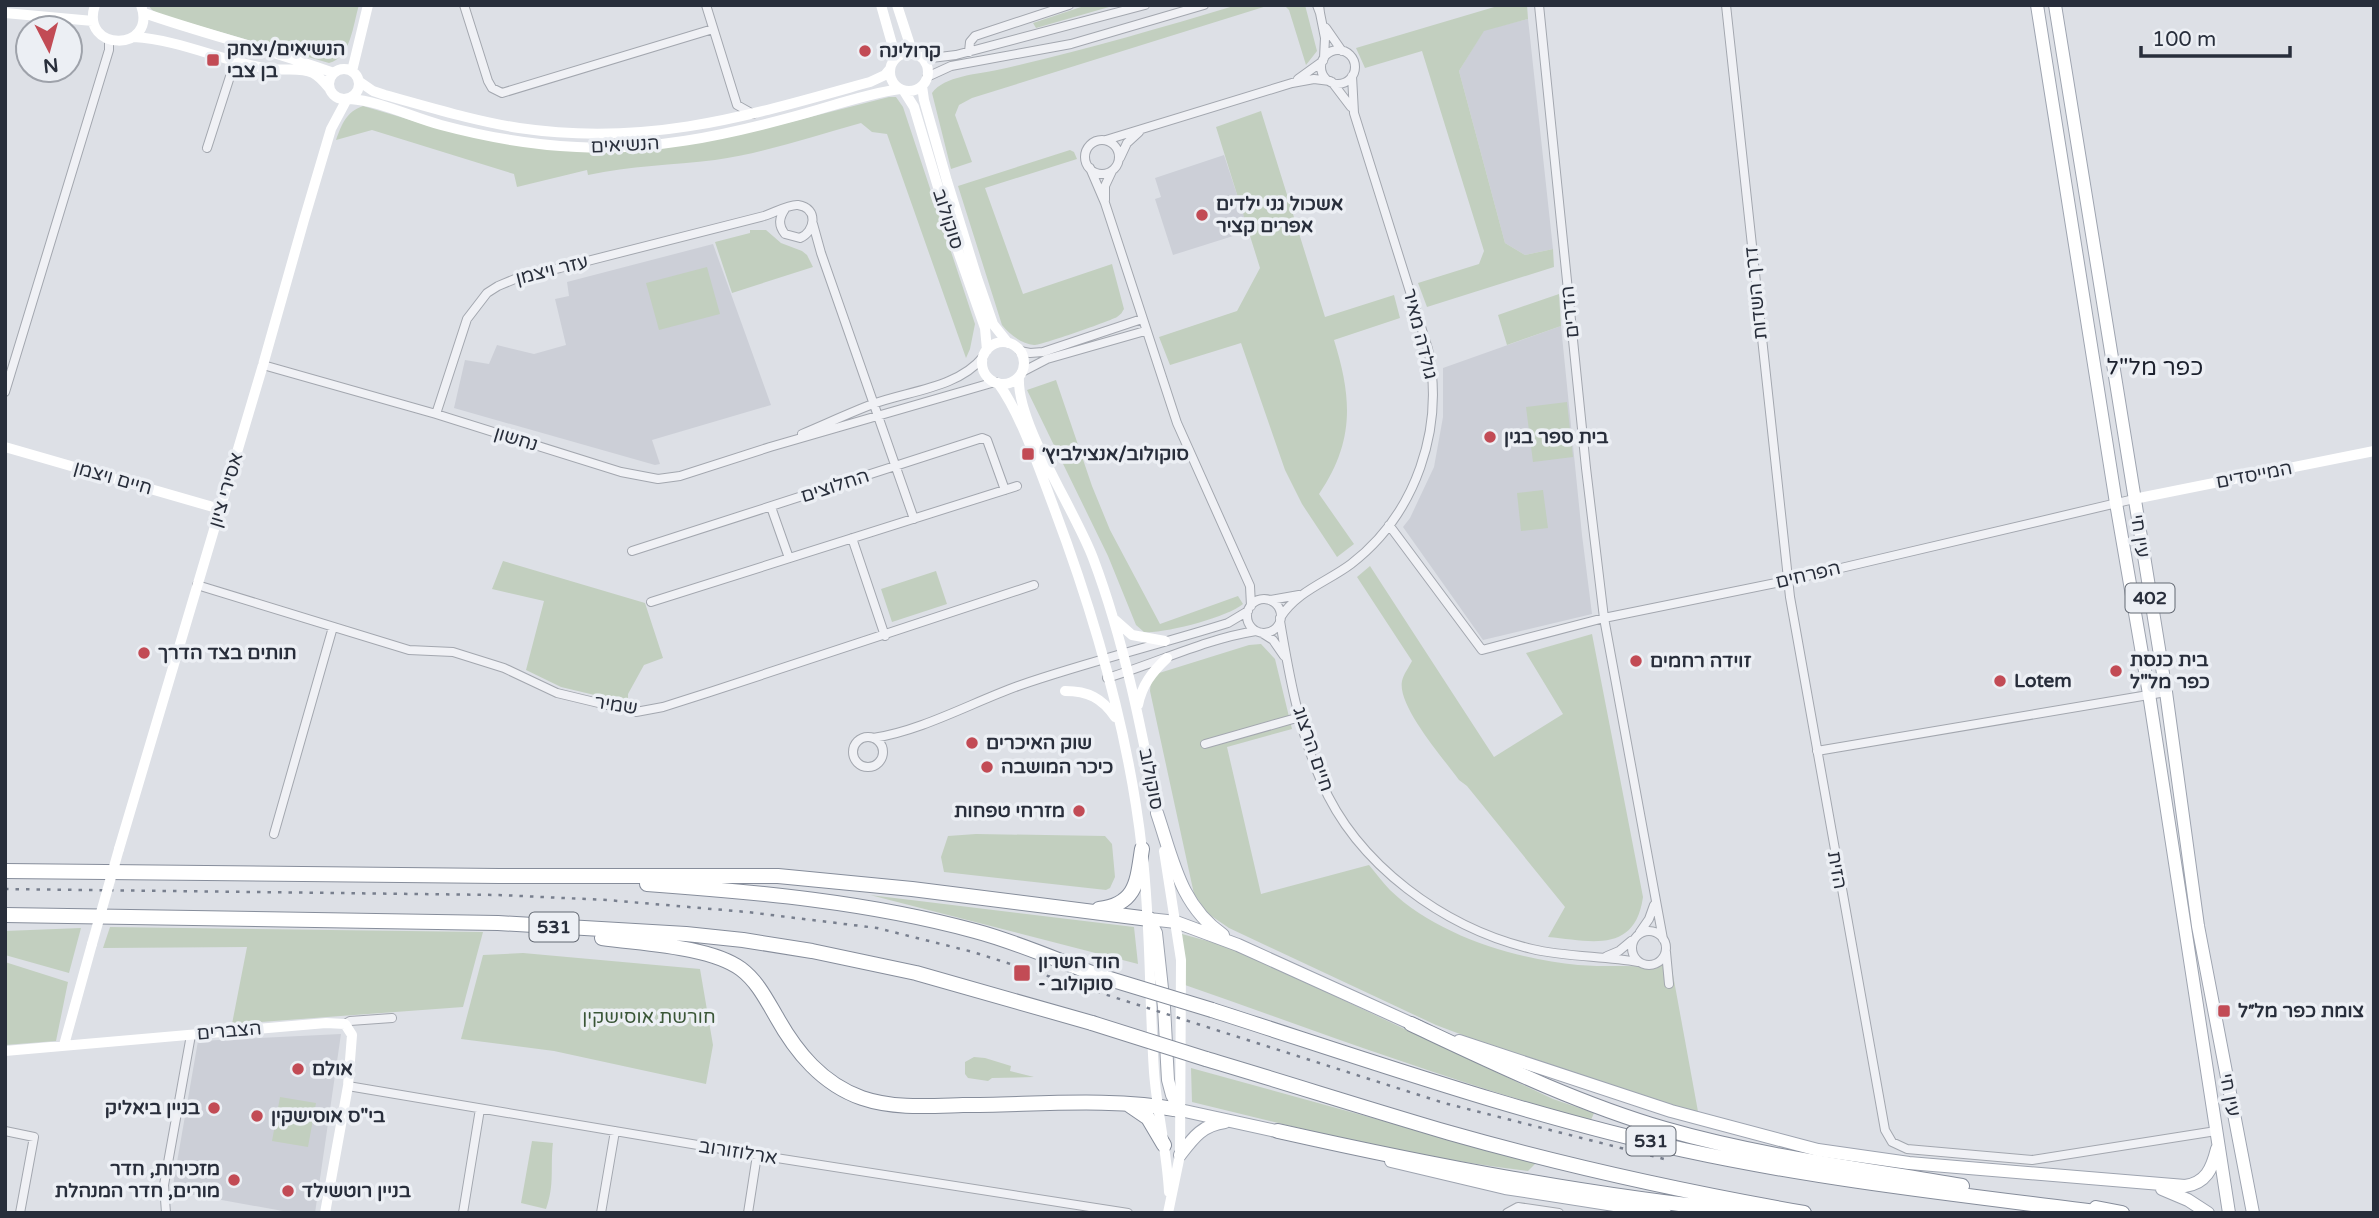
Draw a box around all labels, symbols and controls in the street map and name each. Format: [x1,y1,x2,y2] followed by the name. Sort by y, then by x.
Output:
[14,14,84,84] north arrow
[2141,14,2290,58] scale bar
[2152,27,2216,52] text: 100 m
[227,38,345,82] place label: הנשיאים/יצחק בן צבי
[879,40,941,62] place label: קרולינה
[857,43,873,59] marker: קרולינה
[205,52,221,68] marker: הנשיאים/יצחק בן צבי
[42,53,59,77] text: N
[590,132,660,158] street label: הנשיאים
[928,186,968,252] street label: סוקולוב
[1216,193,1343,237] place label: אשכול גני ילדים אפרים קציר
[1194,207,1210,223] marker: אשכול גני ילדים אפרים קציר
[1740,245,1772,341] street label: דרך השדות
[513,250,591,290] street label: עזר ויצמן
[1556,285,1584,339] street label: הדרים
[1398,286,1442,382] street label: גולדה מאיר
[2107,354,2203,382] district label: כפר מל"ל
[491,422,541,456] street label: נחשון
[1504,426,1609,448] place label: בית ספר בגין
[1482,429,1498,445] marker: בית ספר בגין
[1042,443,1189,465] place label: סוקולוב/אנצילביץ׳
[1020,446,1036,462] marker: סוקולוב/אנצילביץ׳
[204,450,248,530] street label: אסירי ציון
[71,456,155,500] street label: חיים ויצמן
[2214,457,2294,493] street label: המייסדים
[798,465,872,507] street label: החלוצים
[2126,513,2154,559] street label: עין חי
[1773,557,1843,593] street label: הפרחים
[2126,584,2174,612] road number: 402
[158,642,297,664] place label: תותים בצד הדרך
[136,645,152,661] marker: תותים בצד הדרך
[2130,649,2210,693] place label: בית כנסת כפר מל"ל
[1650,650,1751,672] place label: זוידה רחמים
[1628,653,1644,669] marker: זוידה רחמים
[2108,663,2124,679] marker: בית כנסת כפר מל"ל
[2014,670,2072,692] place label: Lotem
[1992,673,2008,689] marker: Lotem
[593,691,639,719] street label: שמיר
[1288,704,1338,794] street label: חיים הרצוג
[986,732,1092,754] place label: שוק האיכרים
[964,735,980,751] marker: שוק האיכרים
[1134,746,1168,812] street label: סוקולוב
[1001,756,1114,778] place label: כיכר המושבה
[979,759,995,775] marker: כיכר המושבה
[954,800,1065,822] place label: מזרחי טפחות
[1071,803,1087,819] marker: מזרחי טפחות
[1823,849,1851,891] street label: הזית
[530,912,578,942] road number: 531
[1038,951,1120,995] place label: הוד השרון - סוקולוב
[1012,963,1032,983] marker: הוד השרון - סוקולוב
[2238,1000,2365,1022] place label: צומת כפר מל״ל
[2216,1003,2232,1019] marker: צומת כפר מל״ל
[582,1006,716,1028] park label: חורשת אוסישקין
[196,1017,262,1045] street label: הצברים
[312,1058,353,1080] place label: אולם
[290,1061,306,1077] marker: אולם
[2215,1072,2245,1118] street label: עין חי
[105,1097,201,1119] place label: בניין ביאליק
[206,1100,222,1116] marker: בניין ביאליק
[271,1105,386,1127] place label: בי"ס אוסישקין
[249,1108,265,1124] marker: בי"ס אוסישקין
[1626,1126,1676,1156] road number: 531
[697,1135,779,1169] street label: ארלוזורוב
[55,1158,220,1202] place label: מזכירות, חדר מורים, חדר המנהלת
[226,1172,242,1188] marker: מזכירות, חדר מורים, חדר המנהלת
[302,1180,412,1202] place label: בניין רוטשילד
[280,1183,296,1199] marker: בניין רוטשילד

